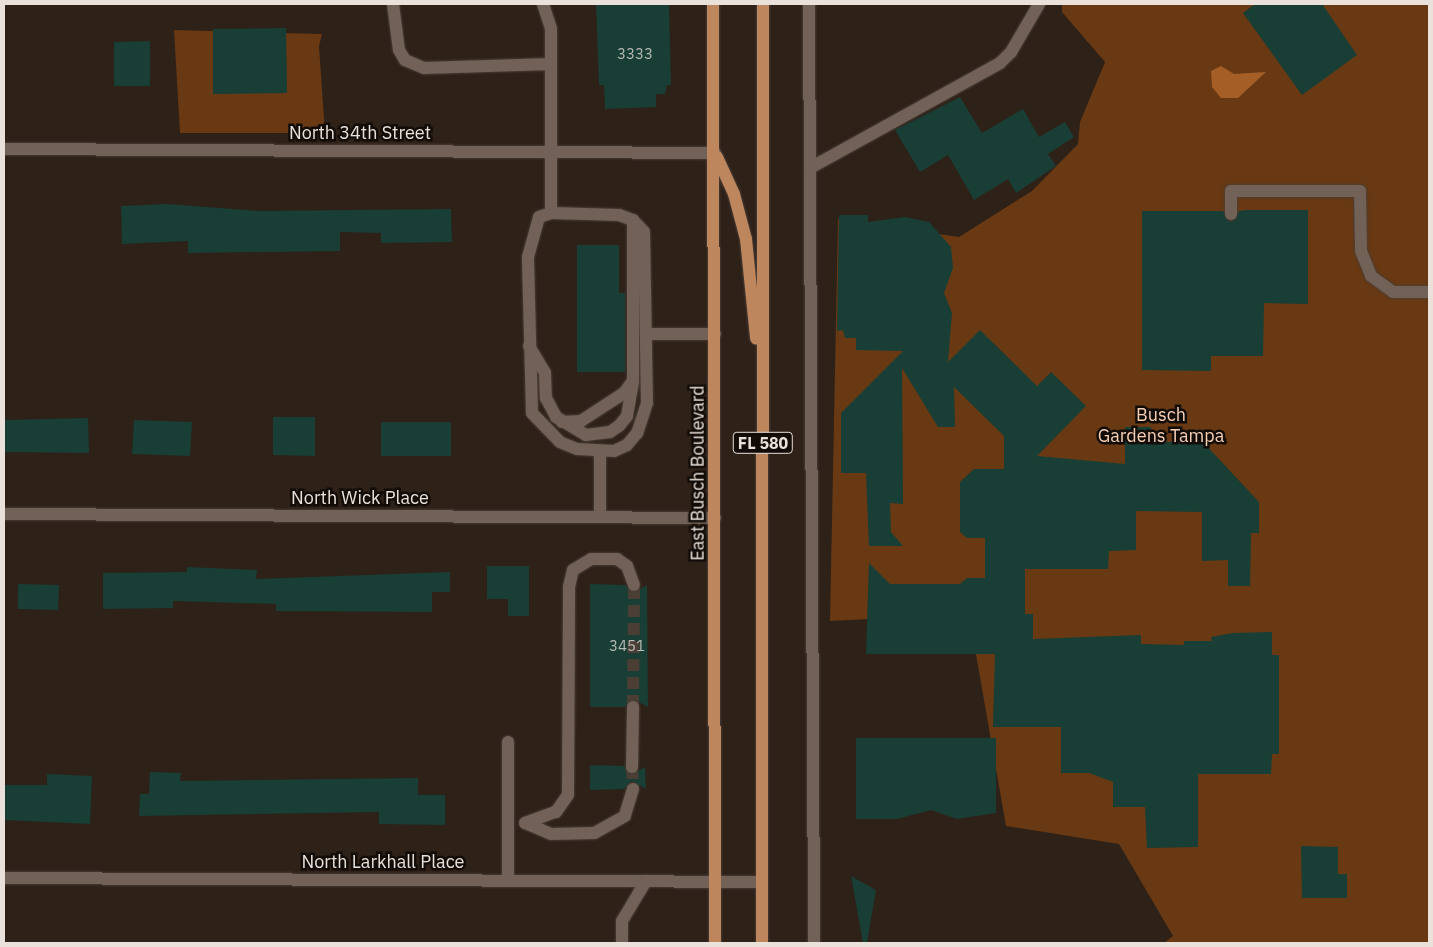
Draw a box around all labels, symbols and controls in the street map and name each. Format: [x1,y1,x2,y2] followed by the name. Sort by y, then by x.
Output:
[617,45,653,63] house number: 3333
[289,122,431,144] street label: North 34th Street
[687,385,709,561] street label: East Busch Boulevard
[1098,405,1224,448] park label: Busch Gardens Tampa
[732,429,794,456] road number: FL 580
[291,487,429,509] street label: North Wick Place
[609,637,645,655] house number: 3451
[301,851,465,873] street label: North Larkhall Place

